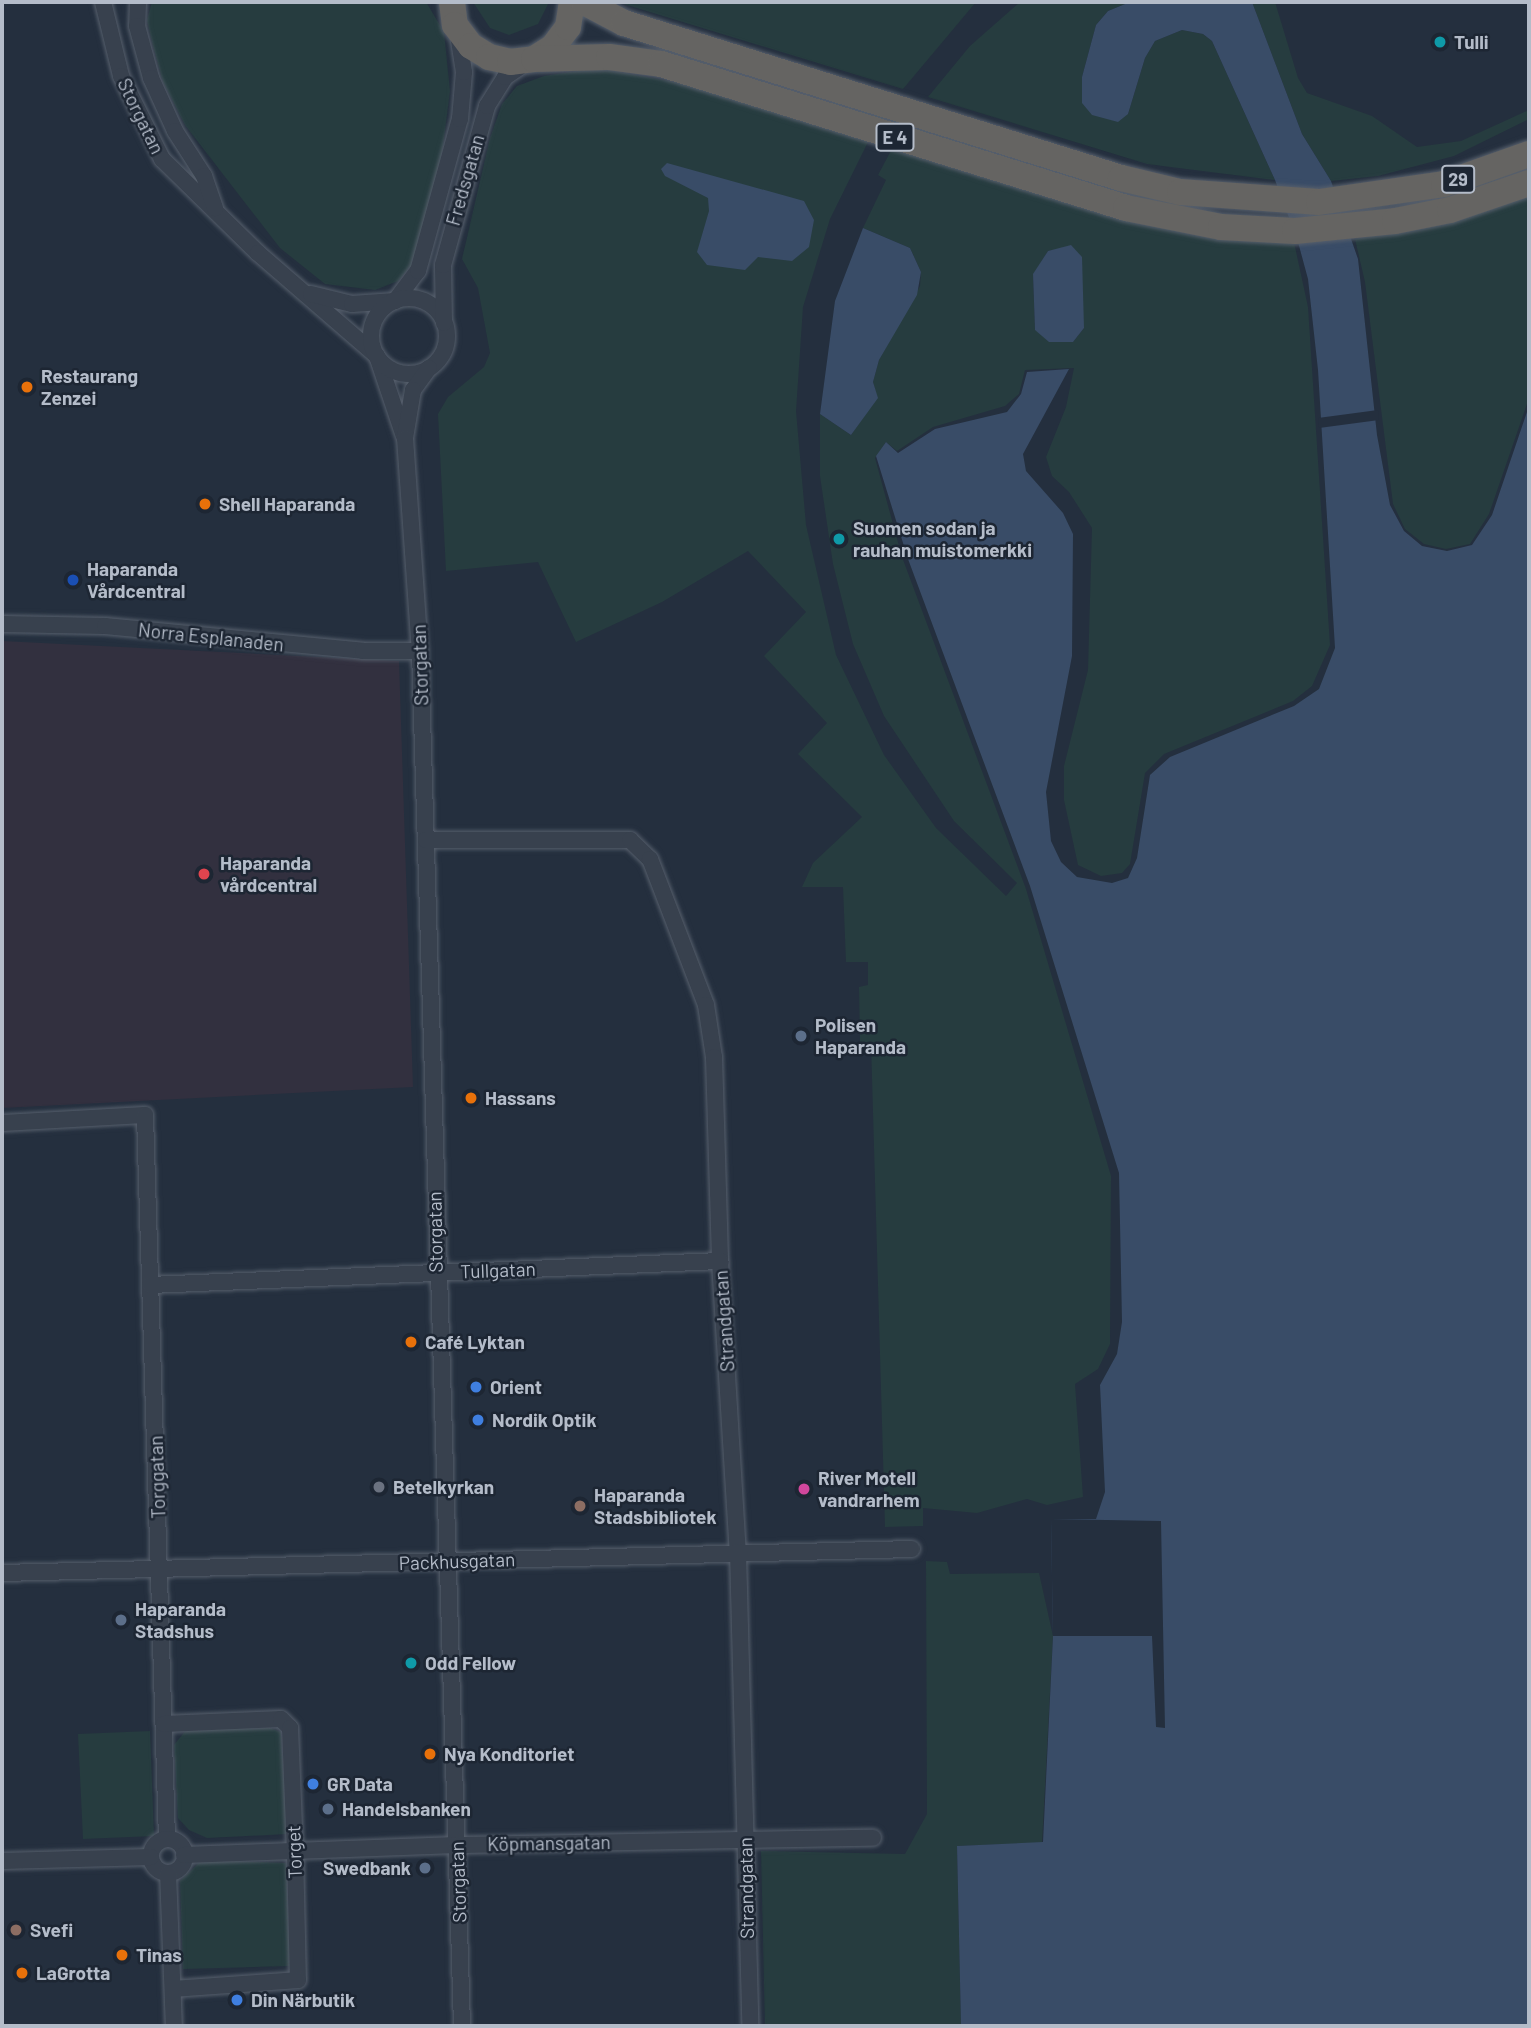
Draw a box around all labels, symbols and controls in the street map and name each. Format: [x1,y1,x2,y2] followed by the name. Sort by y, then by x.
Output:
[1454,31,1489,53] place label: Tulli
[1432,34,1448,50] marker: Tulli
[113,74,169,158] street label: Storgatan
[874,122,916,152] road number: E 4
[441,132,489,228] street label: Fredsgatan
[1440,164,1476,194] road number: 29
[41,365,138,409] place label: Restaurang Zenzei
[19,379,35,395] marker: Restaurang Zenzei
[219,493,355,515] place label: Shell Haparanda
[197,496,213,512] marker: Shell Haparanda
[853,517,1032,561] place label: Suomen sodan ja rauhan muistomerkki
[831,531,847,547] marker: Suomen sodan ja rauhan muistomerkki
[87,558,185,602] place label: Haparanda Vårdcentral
[65,572,81,588] marker: Haparanda Vårdcentral
[137,618,285,656] street label: Norra Esplanaden
[407,624,433,706] street label: Storgatan
[220,852,317,896] place label: Haparanda vårdcentral
[194,864,214,884] marker: Haparanda vårdcentral
[815,1014,906,1058] place label: Polisen Haparanda
[793,1028,809,1044] marker: Polisen Haparanda
[485,1087,556,1109] place label: Hassans
[463,1090,479,1106] marker: Hassans
[423,1191,447,1273] street label: Storgatan
[460,1257,536,1283] street label: Tullgatan
[709,1269,739,1373] street label: Strandgatan
[425,1331,525,1353] place label: Café Lyktan
[403,1334,419,1350] marker: Café Lyktan
[490,1376,542,1398] place label: Orient
[468,1379,484,1395] marker: Orient
[492,1409,597,1431] place label: Nordik Optik
[470,1412,486,1428] marker: Nordik Optik
[144,1435,170,1519] street label: Torggatan
[818,1467,920,1511] place label: River Motell vandrarhem
[393,1476,494,1498] place label: Betelkyrkan
[371,1479,387,1495] marker: Betelkyrkan
[796,1481,812,1497] marker: River Motell vandrarhem
[594,1484,717,1528] place label: Haparanda Stadsbibliotek
[572,1498,588,1514] marker: Haparanda Stadsbibliotek
[398,1548,516,1574] street label: Packhusgatan
[135,1598,226,1642] place label: Haparanda Stadshus
[113,1612,129,1628] marker: Haparanda Stadshus
[425,1652,516,1674] place label: Odd Fellow
[403,1655,419,1671] marker: Odd Fellow
[444,1743,574,1765] place label: Nya Konditoriet
[422,1746,438,1762] marker: Nya Konditoriet
[327,1773,393,1795] place label: GR Data
[305,1776,321,1792] marker: GR Data
[342,1798,471,1820] place label: Handelsbanken
[320,1801,336,1817] marker: Handelsbanken
[282,1825,306,1879] street label: Torget
[487,1831,611,1855] street label: Köpmansgatan
[734,1837,758,1939] street label: Strandgatan
[445,1841,471,1923] street label: Storgatan
[323,1857,411,1879] place label: Swedbank
[417,1860,433,1876] marker: Swedbank
[30,1919,73,1941] place label: Svefi
[8,1922,24,1938] marker: Svefi
[136,1944,182,1966] place label: Tinas
[114,1947,130,1963] marker: Tinas
[36,1962,110,1984] place label: LaGrotta
[14,1965,30,1981] marker: LaGrotta
[251,1989,355,2011] place label: Din Närbutik
[229,1992,245,2008] marker: Din Närbutik

